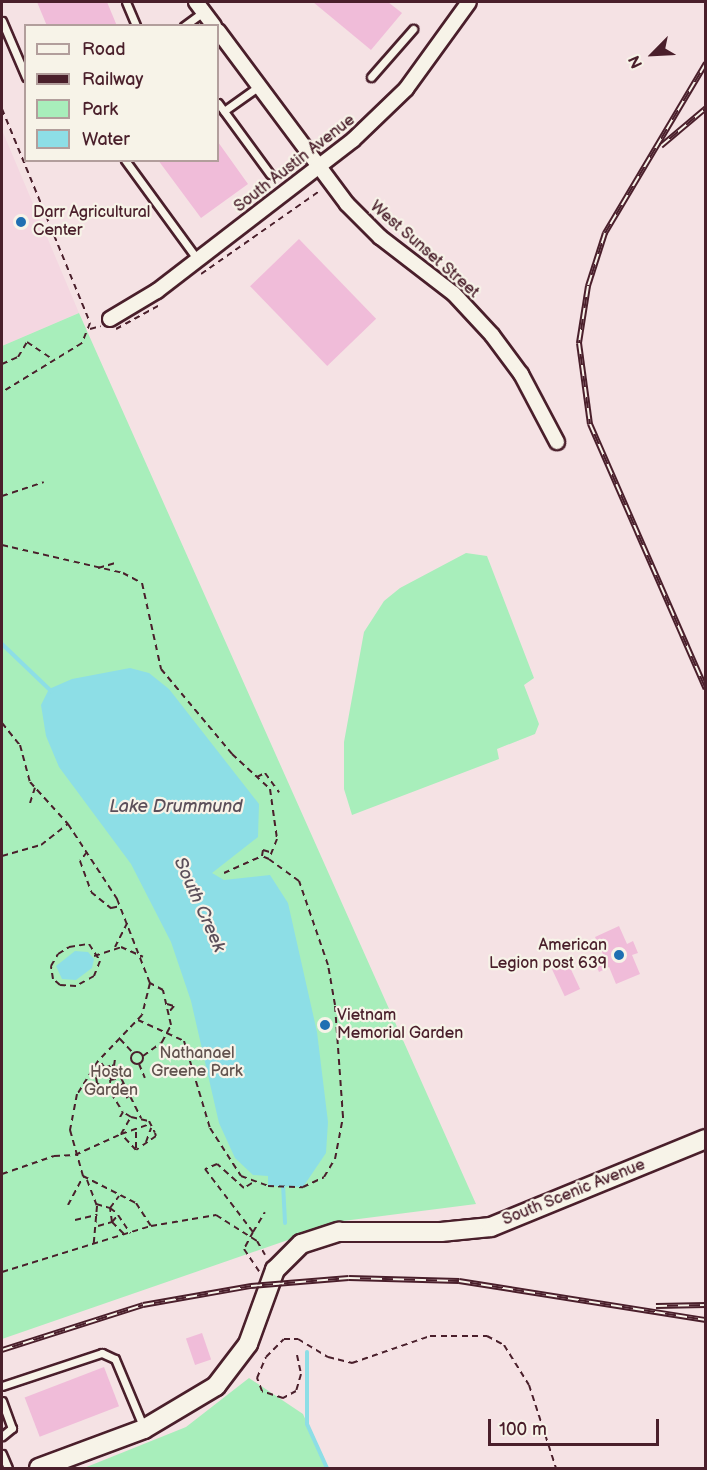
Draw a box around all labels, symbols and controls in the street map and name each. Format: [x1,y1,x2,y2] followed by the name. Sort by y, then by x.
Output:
[24,24,219,162] legend
[623,24,683,84] north arrow
[82,39,126,60] text: Road
[625,52,647,71] text: N
[82,69,144,90] text: Railway
[82,99,118,120] text: Park
[231,111,359,217] street label: South Austin Avenue
[82,129,130,150] text: Water
[365,197,483,303] street label: West Sunset Street
[33,203,150,241] place label: Darr Agricultural Center
[14,215,28,229] marker: Darr Agricultural Center
[109,796,243,818] water label: Lake Drummund
[169,854,229,956] water label: South Creek
[489,936,607,974] place label: American Legion post 639
[612,948,626,962] marker: American Legion post 639
[337,1006,463,1044] place label: Vietnam Memorial Garden
[318,1018,332,1032] marker: Vietnam Memorial Garden
[151,1044,243,1082] park label: Nathanael Greene Park
[84,1063,138,1101] park label: Hosta Garden
[500,1156,648,1230] street label: South Scenic Avenue
[491,1407,662,1445] scale bar
[499,1419,547,1440] text: 100 m

